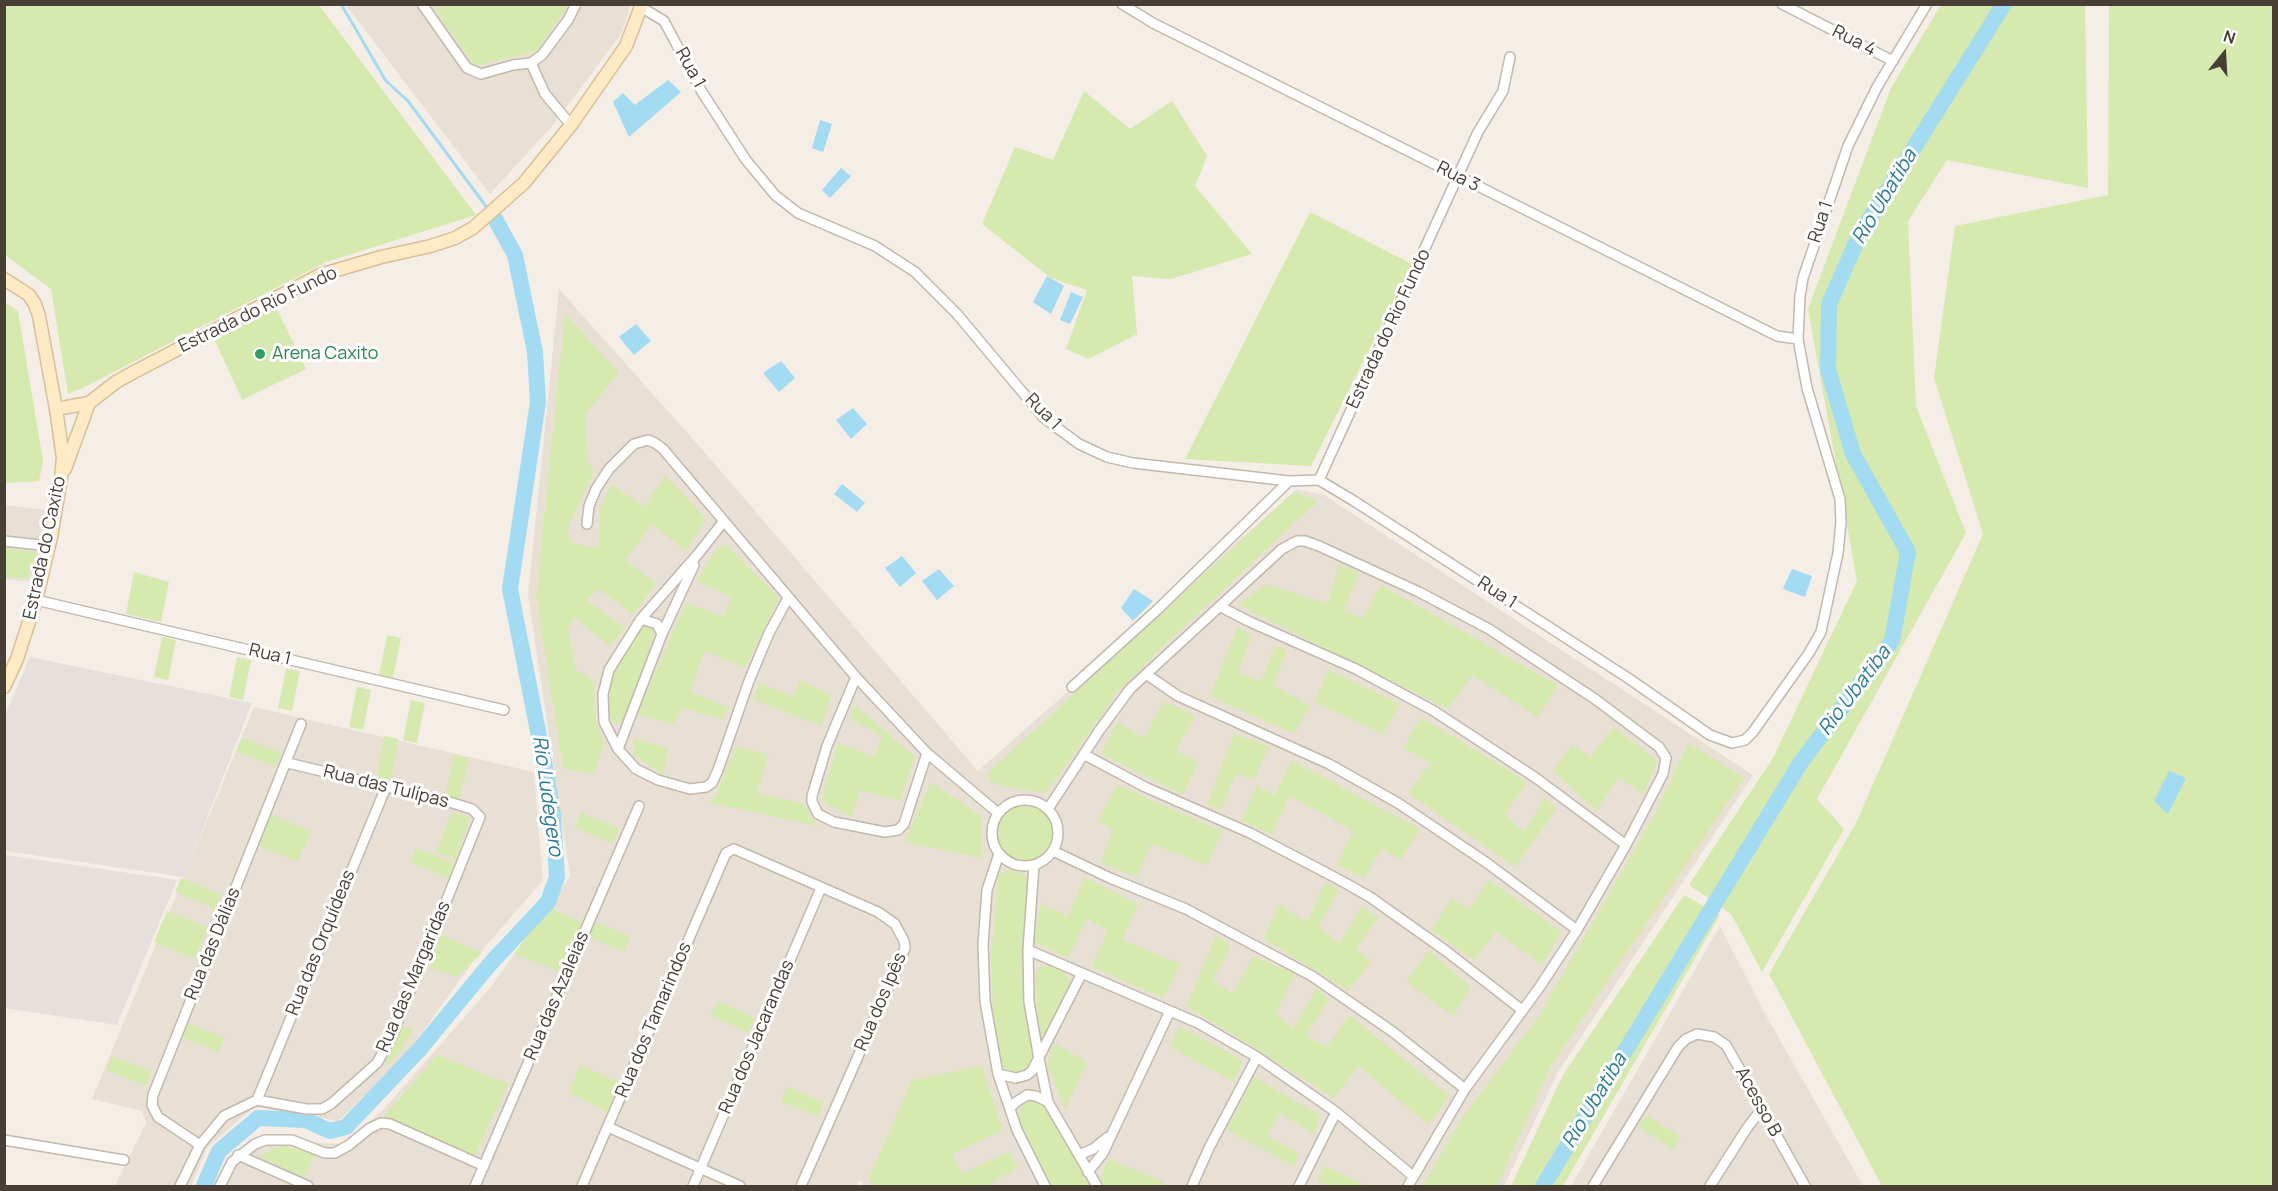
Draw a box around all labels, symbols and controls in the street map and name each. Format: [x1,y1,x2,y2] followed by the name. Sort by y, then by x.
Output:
[1828,21,1880,61] street label: Rua 4
[2194,24,2254,84] north arrow
[2221,25,2238,49] text: N
[670,44,710,92] street label: Rua 1
[1847,146,1923,248] water label: Rio Ubatiba
[1433,157,1483,197] street label: Rua 3
[1804,198,1838,246] street label: Rua 1
[1343,246,1435,412] street label: Estrada do Rio Fundo
[175,262,341,358] street label: Estrada do Rio Fundo
[272,343,378,365] place label: Arena Caxito
[253,347,267,361] marker: Arena Caxito
[1020,389,1066,435] street label: Rua 1
[19,474,71,622] street label: Estrada do Caxito
[1473,572,1521,614] street label: Rua 1
[247,640,293,670] street label: Rua 1
[1814,642,1896,740] water label: Rio Ubatiba
[527,734,567,858] water label: Rio Ludegero
[321,761,451,813] street label: Rua das Tulípas
[282,867,360,1019] street label: Rua das Orquídeas
[181,885,245,1003] street label: Rua das Dálias
[372,898,456,1056] street label: Rua das Margaridas
[520,928,594,1064] street label: Rua das Azaleias
[612,939,696,1101] street label: Rua dos Tamarindos
[851,950,911,1054] street label: Rua dos Ipês
[715,957,799,1117] street label: Rua dos Jacarandas
[1557,1050,1633,1152] water label: Rio Ubatiba
[1730,1064,1786,1140] street label: Acesso B

